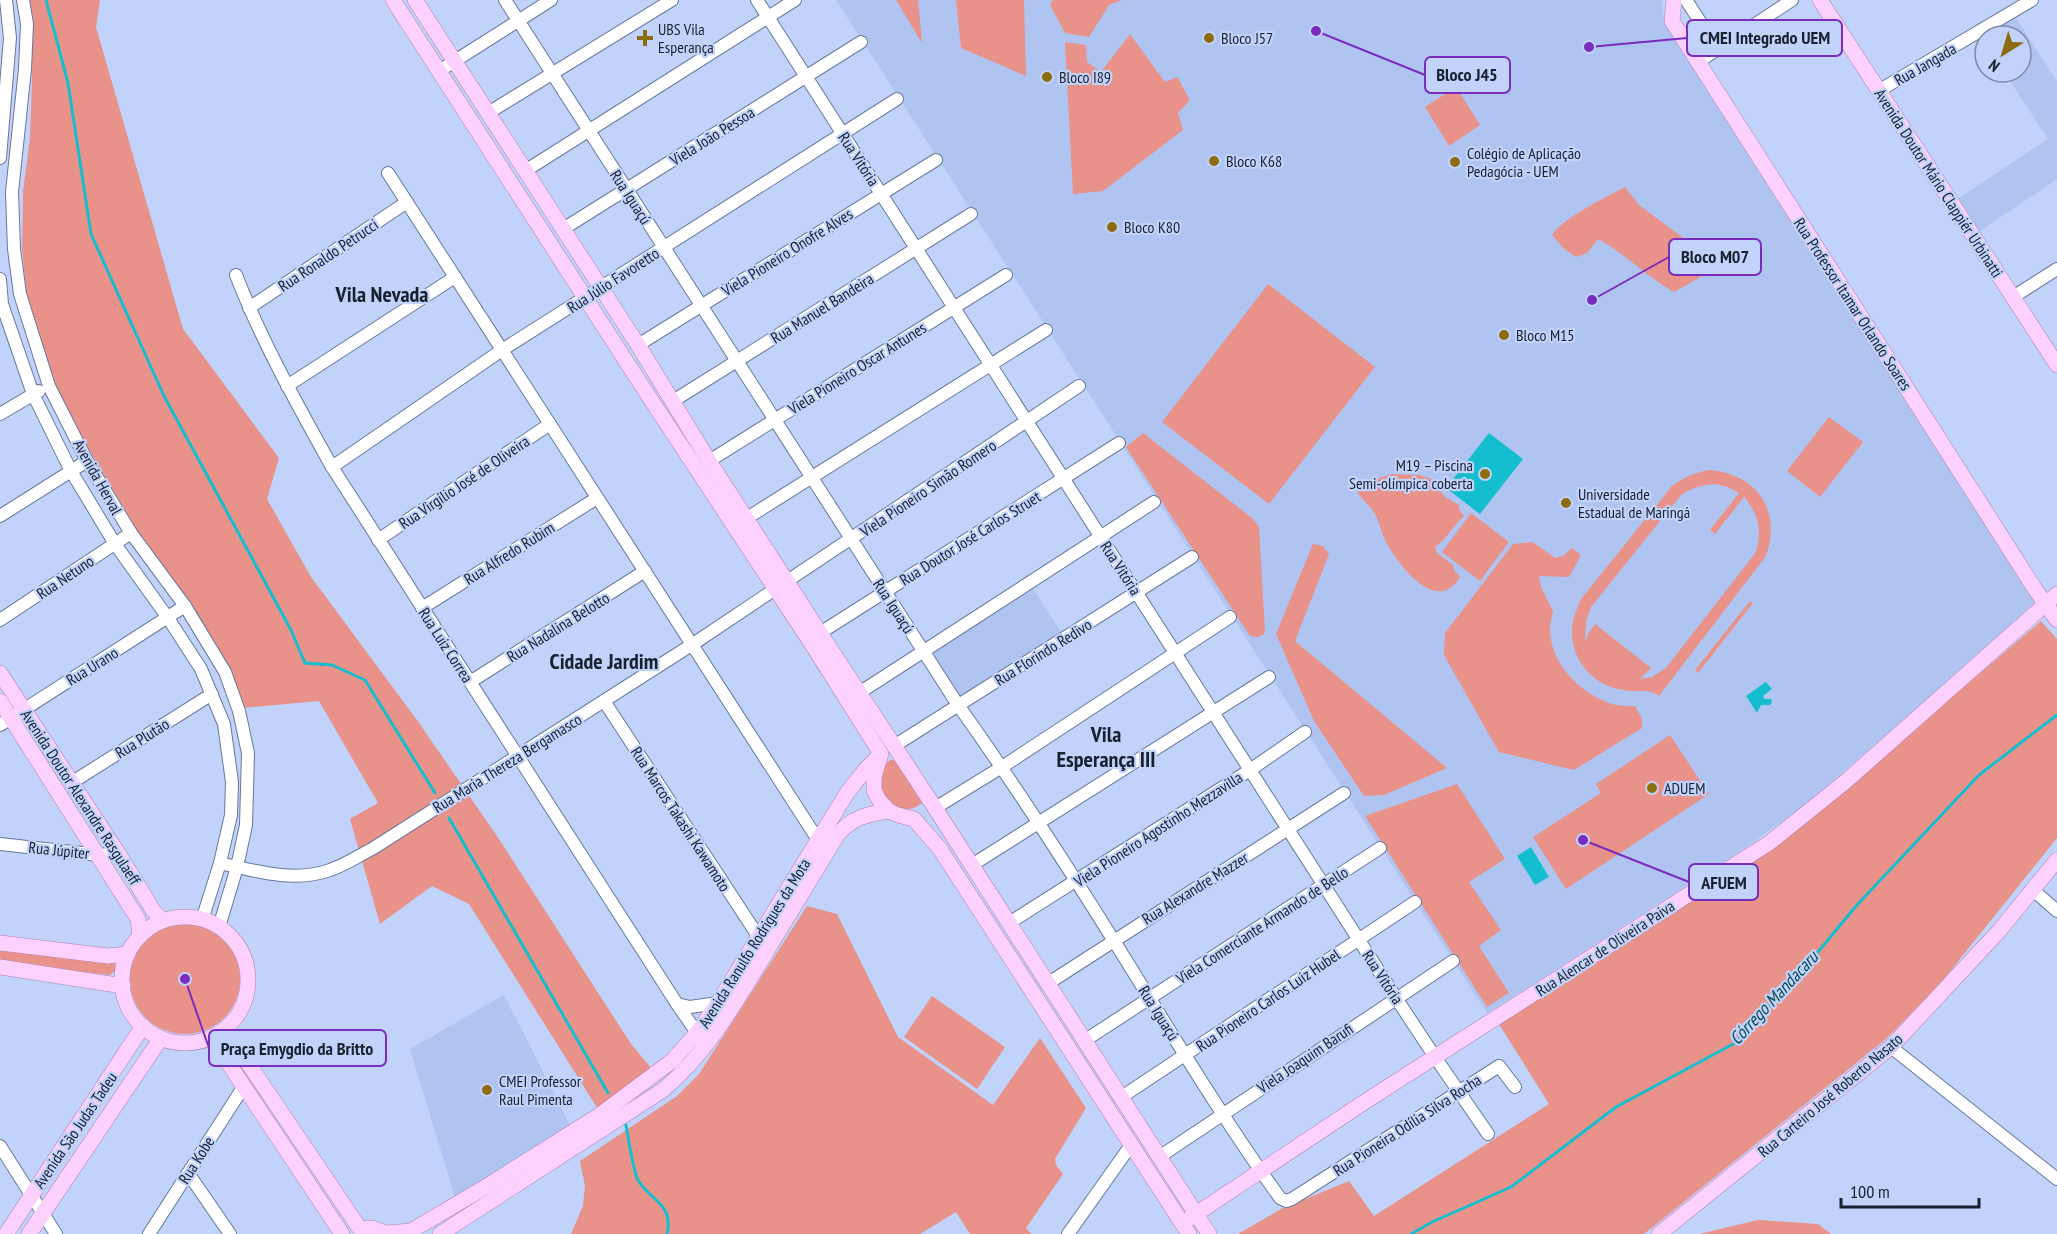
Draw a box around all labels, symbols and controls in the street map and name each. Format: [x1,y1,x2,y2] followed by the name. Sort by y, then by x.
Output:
[658,19,714,57] place label: UBS Vila Esperança
[1687,20,1842,56] callout: CMEI Integrado UEM
[1973,24,2033,84] north arrow
[1700,26,1830,49] text: CMEI Integrado UEM
[1221,28,1273,48] place label: Bloco J57
[636,29,654,47] marker: UBS Vila Esperança
[1202,31,1216,45] marker: Bloco J57
[1890,38,1960,90] street label: Rua Jangada
[1985,55,2003,77] text: N
[1425,57,1510,93] callout: Bloco J45
[1436,63,1498,86] text: Bloco J45
[1059,67,1111,87] place label: Bloco I89
[1040,70,1054,84] marker: Bloco I89
[1870,85,2008,281] street label: Avenida Doutor Mário Clappiér Urbinatti
[665,102,758,170] street label: Viela João Pessoa
[834,128,884,190] street label: Rua Vitória
[1467,143,1581,181] place label: Colégio de Aplicação Pedagócia - UEM
[1226,151,1282,171] place label: Bloco K68
[1207,154,1221,168] marker: Bloco K68
[1448,155,1462,169] marker: Colégio de Aplicação Pedagócia - UEM
[606,166,656,228] street label: Rua Iguaçú
[717,204,856,301] street label: Viela Pioneiro Onofre Alves
[274,214,382,296] street label: Rua Ronaldo Petrucci
[1790,214,1916,394] street label: Rua Professor Itamar Orlando Soares
[1124,217,1180,237] place label: Bloco K80
[1105,220,1119,234] marker: Bloco K80
[1669,239,1761,275] callout: Bloco M07
[563,243,663,317] street label: Rua Júlio Favoretto
[1681,245,1749,268] text: Bloco M07
[767,268,877,348] street label: Rua Manuel Bandeira
[335,280,428,308] district label: Vila Nevada
[783,317,930,419] street label: Viela Pioneiro Oscar Antunes
[1516,325,1575,345] place label: Bloco M15
[1497,328,1511,342] marker: Bloco M15
[395,431,533,533] street label: Rua Virgílio José de Oliveira
[855,435,1000,542] street label: Viela Pioneiro Simão Romero
[69,436,127,518] street label: Avenida Herval
[1349,455,1473,493] place label: M19 – Piscina Semi-olímpica coberta
[1478,467,1492,481] marker: M19 – Piscina Semi-olímpica coberta
[1578,484,1690,522] place label: Universidade Estadual de Maringá
[896,486,1045,590] street label: Rua Doutor José Carlos Struet
[1559,496,1573,510] marker: Universidade Estadual de Maringá
[460,517,558,589] street label: Rua Alfredo Rubim
[1096,537,1146,599] street label: Rua Vitória
[32,551,98,603] street label: Rua Netuno
[869,575,919,637] street label: Rua Iguaçú
[503,587,613,667] street label: Rua Nadalina Belotto
[414,604,478,686] street label: Rua Luiz Correa
[991,614,1095,690] street label: Rua Florindo Redivo
[62,642,122,690] street label: Rua Urano
[550,647,658,675] district label: Cidade Jardim
[17,706,146,889] street label: Avenida Doutor Alexandre Rasgulaeff
[429,709,585,817] street label: Rua Maria Thereza Bergamasco
[111,714,173,762] street label: Rua Plutão
[1057,720,1155,773] district label: Vila Esperança III
[627,743,735,895] street label: Rua Marcos Takashi Kawamoto
[1069,767,1246,892] street label: Viela Pioneiro Agostinho Mezzavilla
[1664,778,1705,798] place label: ADUEM
[1645,781,1659,795] marker: ADUEM
[28,837,91,863] street label: Rua Júpiter
[1138,847,1252,929] street label: Rua Alexandre Mazzer
[694,855,814,1031] street label: Avenida Ranulfo Rodrigues da Mota
[1171,862,1352,989] street label: Viela Comerciante Armando de Bello
[1689,864,1758,900] callout: AFUEM
[1700,871,1747,894] text: AFUEM
[1532,896,1678,1000] street label: Rua Alencar de Oliveira Paiva
[1192,944,1344,1056] street label: Rua Pioneiro Carlos Luiz Hubel
[1724,945,1824,1049] water label: Córrego Mandacaru
[1358,946,1408,1008] street label: Rua Vitória
[1134,982,1184,1044] street label: Rua Iguaçú
[1252,1019,1357,1098] street label: Viela Joaquim Barufi
[1754,1029,1907,1161] street label: Rua Carteiro José Roberto Nasato
[209,1030,386,1066] callout: Praça Emygdio da Britto
[221,1037,373,1060] text: Praça Emygdio da Britto
[29,1068,121,1192] street label: Avenida São Judas Tadeu
[1329,1070,1485,1180] street label: Rua Pioneira Odília Silva Rocha
[499,1071,582,1109] place label: CMEI Professor Raul Pimenta
[480,1083,494,1097] marker: CMEI Professor Raul Pimenta
[174,1133,218,1187] street label: Rua Kobe
[1841,1171,1979,1209] scale bar
[1850,1180,1890,1203] text: 100 m

